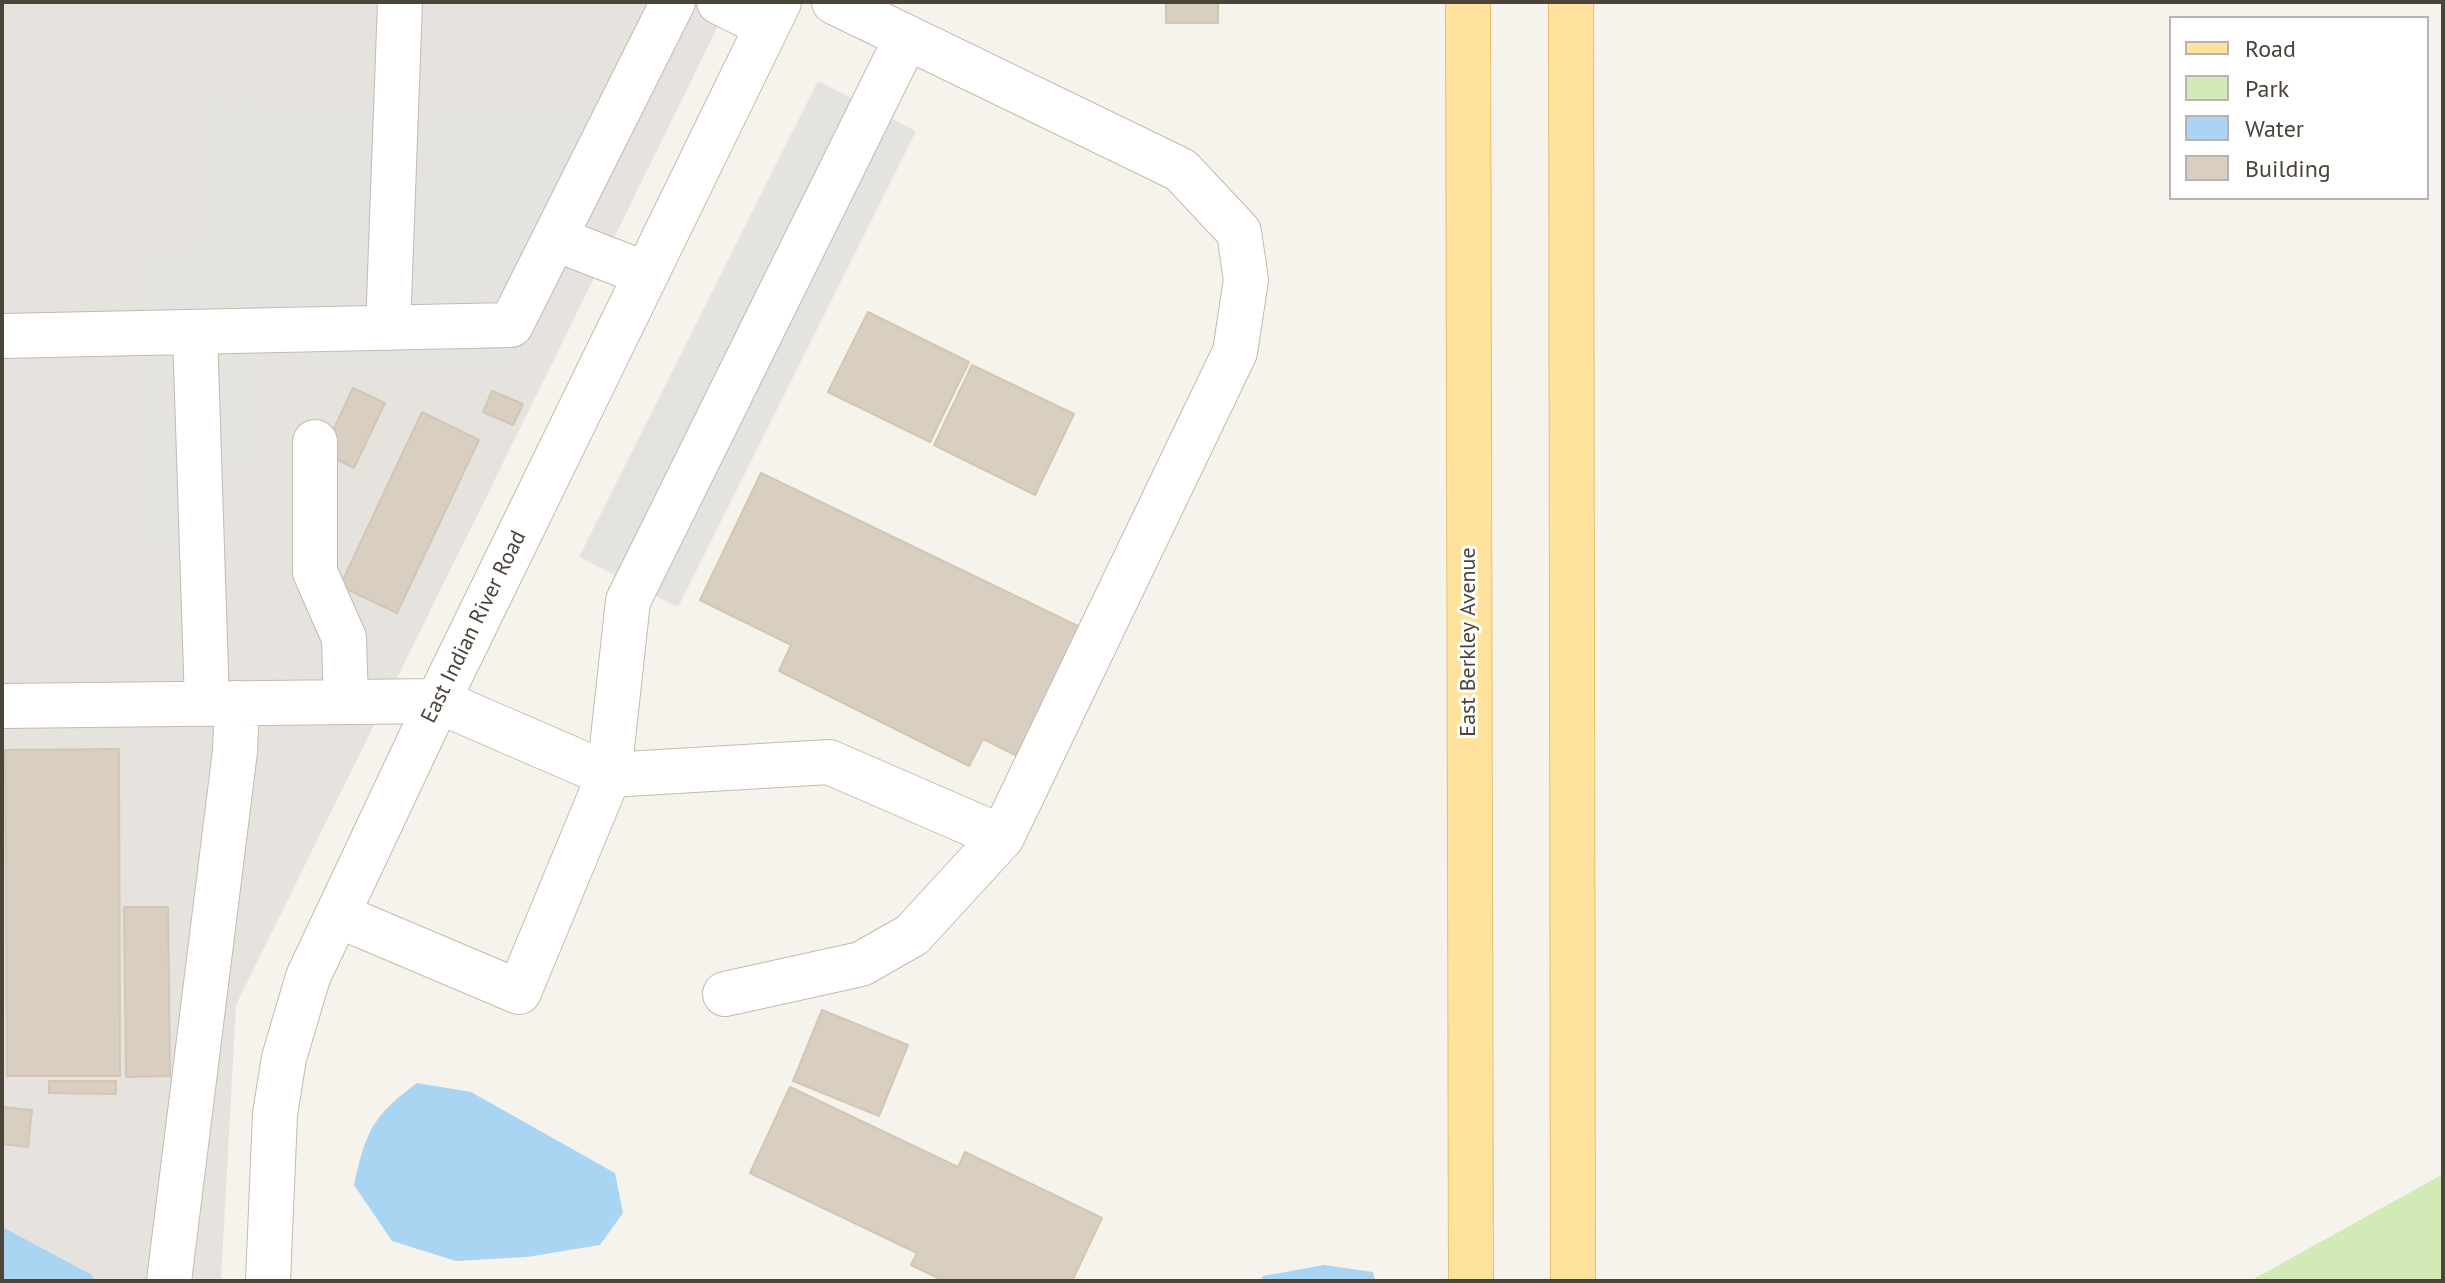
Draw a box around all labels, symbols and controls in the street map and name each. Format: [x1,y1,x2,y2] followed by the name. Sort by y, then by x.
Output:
[2169,16,2429,200] legend
[2245,33,2296,64] text: Road
[2245,73,2289,104] text: Park
[2245,113,2304,144] text: Water
[2245,153,2331,184] text: Building
[416,527,532,727] street label: East Indian River Road
[1456,547,1482,737] street label: East Berkley Avenue

